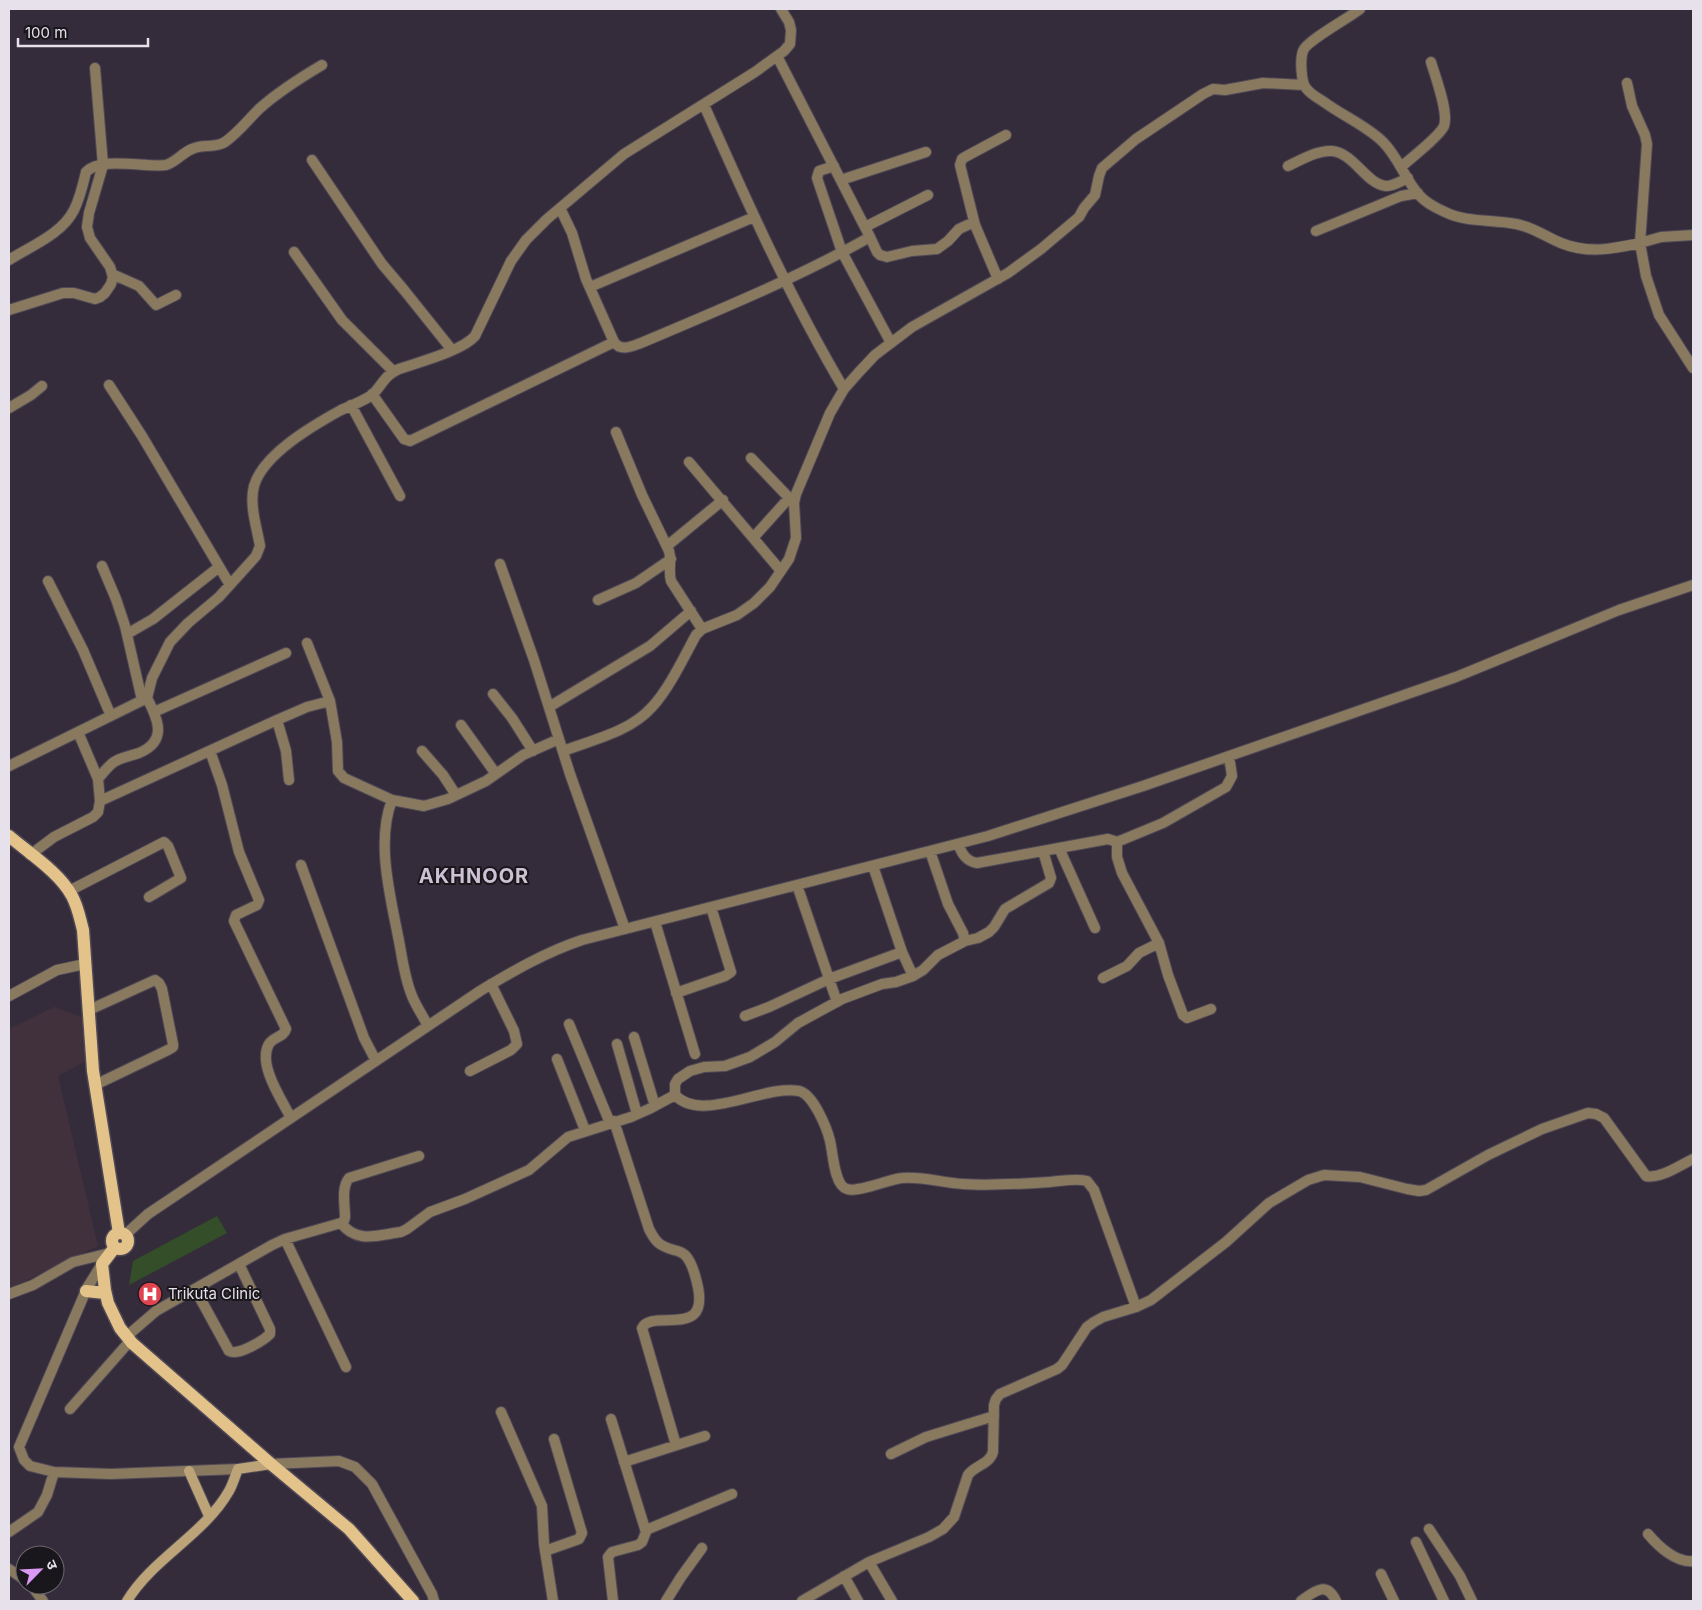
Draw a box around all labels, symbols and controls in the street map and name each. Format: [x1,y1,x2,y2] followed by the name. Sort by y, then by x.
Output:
[18,15,148,47] scale bar
[25,23,67,42] text: 100 m
[419,864,529,888] district label: AKHNOOR
[137,1281,163,1307] hospital icon: Trikuta Clinic
[168,1284,260,1303] place label: Trikuta Clinic
[15,1545,65,1595] north arrow
[43,1557,62,1572] text: उ

